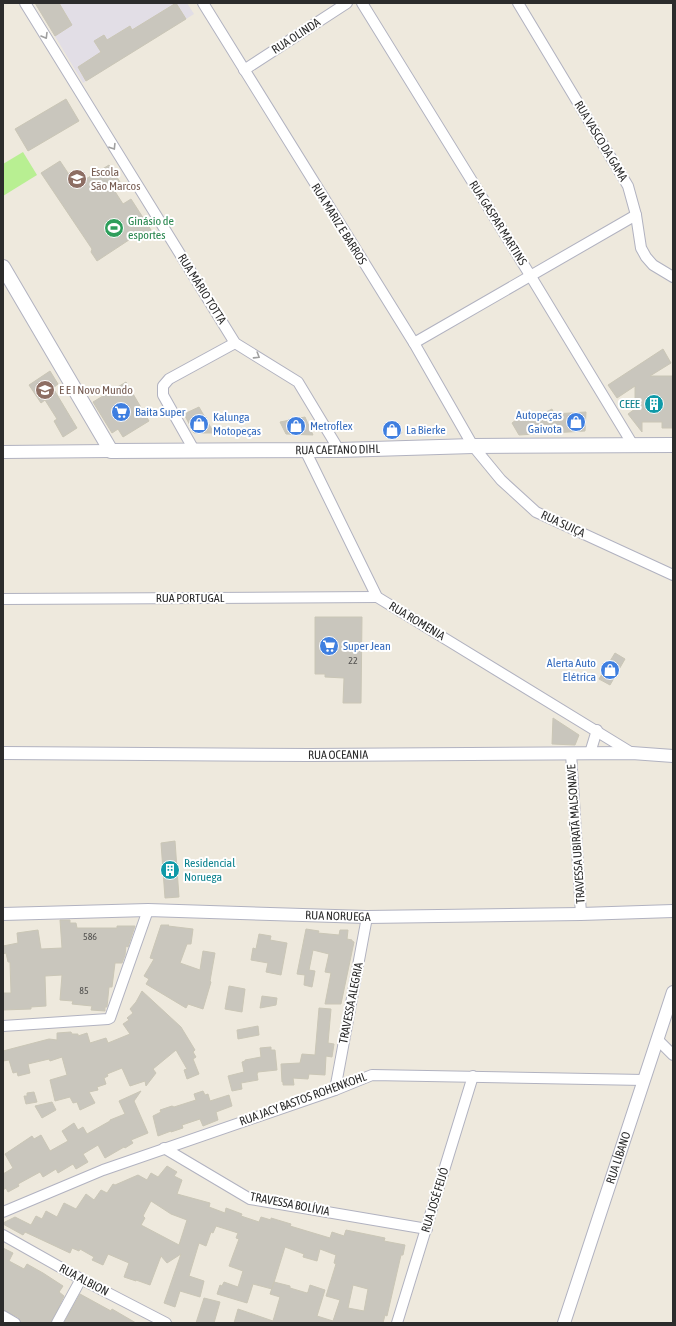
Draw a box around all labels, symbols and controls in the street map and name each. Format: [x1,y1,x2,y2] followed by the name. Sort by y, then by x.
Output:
[269,15,323,57] street label: RUA OLINDA
[41,32,48,39] one-way arrow
[571,98,631,184] street label: RUA VASCO DA GAMA
[109,143,116,150] one-way arrow
[91,165,140,193] place label: Escola São Marcos
[66,168,88,190] school or university icon: Escola São Marcos
[466,178,530,268] street label: RUA GASPAR MARTINS
[308,181,370,267] street label: RUA MARIZ E BARROS
[128,214,174,242] place label: Ginásio de esportes
[103,217,125,239] sports icon: Ginásio de esportes
[175,251,229,327] street label: RUA MÁRIO TOTTA
[253,352,260,359] one-way arrow
[34,379,56,401] school or university icon: E E I Novo Mundo
[59,383,133,397] place label: E E I Novo Mundo
[643,393,665,415] building icon: CEEE
[619,397,640,411] place label: CEEE
[110,401,132,423] supermarket icon: Baita Super
[135,405,186,419] place label: Baita Super
[516,408,562,436] place label: Autopeças Gaivota
[213,410,261,438] place label: Kalunga Motopeças
[565,411,587,433] shop icon: Autopeças Gaivota
[188,413,210,435] shop icon: Kalunga Motopeças
[285,415,307,437] shop icon: Metroflex
[310,419,353,433] place label: Metroflex
[381,419,403,441] shop icon: La Bierke
[406,423,446,437] place label: La Bierke
[295,442,381,457] street label: RUA CAETANO DIHL
[539,508,587,540] street label: RUA SUIÇA
[156,591,225,605] street label: RUA PORTUGAL
[387,599,448,643] street label: RUA ROMENIA
[318,635,340,657] supermarket icon: Super Jean
[343,639,391,653] place label: Super Jean
[348,655,358,666] house number: 22
[547,656,596,684] place label: Alerta Auto Elétrica
[599,659,621,681] shop icon: Alerta Auto Elétrica
[308,748,368,762] street label: RUA OCEANIA
[564,764,588,904] street label: TRAVESSA UBIRATÃ MALSONAVE
[184,856,236,884] place label: Residencial Noruega
[159,859,181,881] building icon: Residencial Noruega
[305,908,371,924] street label: RUA NORUEGA
[83,931,97,942] house number: 586
[336,961,366,1045] street label: TRAVESSA ALEGRIA
[79,985,89,996] house number: 85
[238,1069,369,1129] street label: RUA JACY BASTOS ROHENKOHL
[603,1130,634,1186] street label: RUA LÍBANO
[418,1166,452,1234] street label: RUA JOSÉ FEIJÓ
[249,1189,331,1219] street label: TRAVESSA BOLÍVIA
[57,1261,111,1299] street label: RUA ALBION

